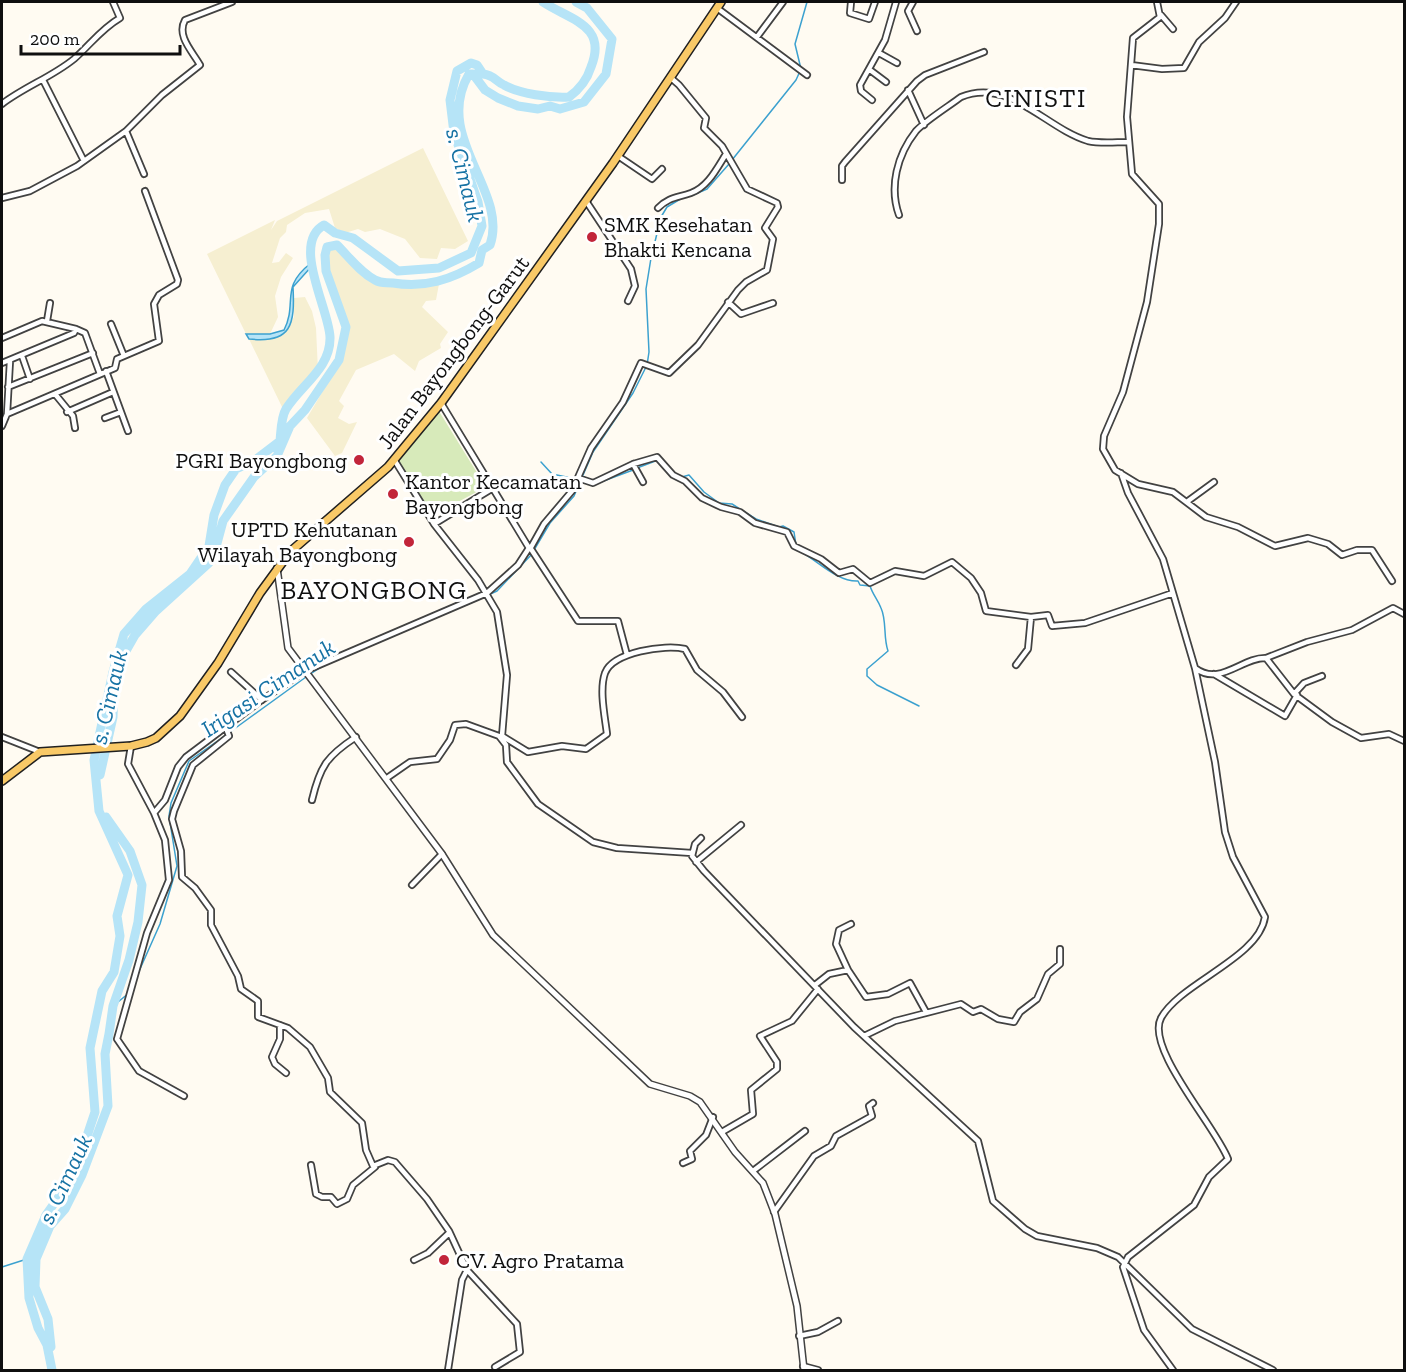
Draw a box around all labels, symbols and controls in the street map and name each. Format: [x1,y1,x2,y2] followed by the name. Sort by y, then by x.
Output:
[21,18,180,56] scale bar
[30,28,80,50] text: 200 m
[985,82,1087,114] district label: CINISTI
[440,125,491,225] water label: s. Cimauk
[604,211,753,263] place label: SMK Kesehatan Bhakti Kencana
[585,230,599,244] marker: SMK Kesehatan Bhakti Kencana
[372,250,535,454] street label: Jalan Bayongbong-Garut
[175,447,347,474] place label: PGRI Bayongbong
[352,453,366,467] marker: PGRI Bayongbong
[405,468,582,520] place label: Kantor Kecamatan Bayongbong
[386,487,400,501] marker: Kantor Kecamatan Bayongbong
[198,516,397,568] place label: UPTD Kehutanan Wilayah Bayongbong
[402,535,416,549] marker: UPTD Kehutanan Wilayah Bayongbong
[281,574,467,606] district label: BAYONGBONG
[195,632,340,743] water label: Irigasi Cimanuk
[84,647,133,747] water label: s. Cimauk
[31,1129,98,1228] water label: s. Cimauk
[456,1247,625,1274] place label: CV. Agro Pratama
[437,1253,451,1267] marker: CV. Agro Pratama

